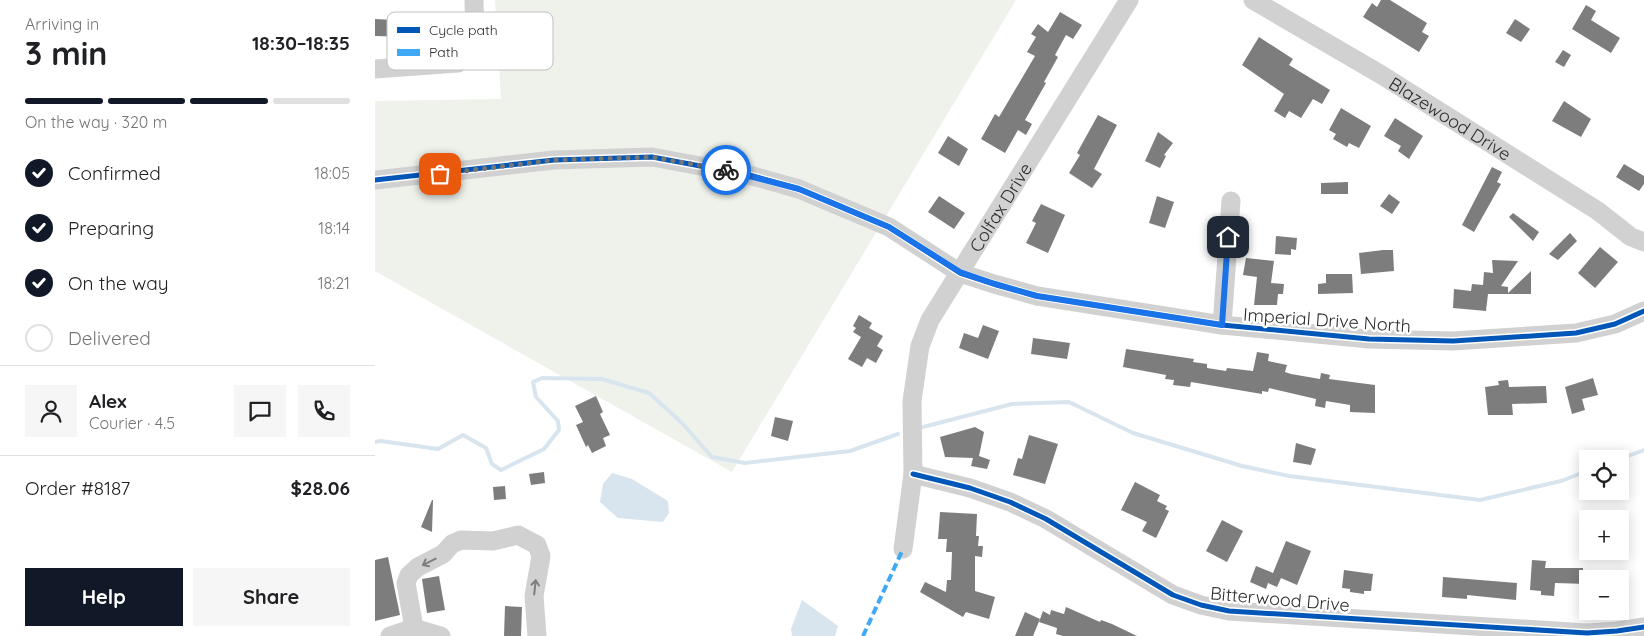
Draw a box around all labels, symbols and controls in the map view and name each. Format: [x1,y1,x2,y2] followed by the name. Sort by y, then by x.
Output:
[387,12,553,70] legend
[25,14,99,34] text: Arriving in
[429,21,498,39] text: Cycle path
[252,31,350,55] text: 18:30–18:35
[25,33,107,73] text: 3 min
[429,43,458,61] text: Path
[1385,71,1516,165] street label: Blazewood Drive
[25,112,167,132] text: On the way · 320 m
[701,145,751,195] courier
[419,153,461,195] pin
[712,156,740,184] icon: bike
[964,158,1037,256] street label: Colfax Drive
[25,159,53,187] icon: check
[426,160,454,188] icon: bag
[68,161,161,185] text: Confirmed
[314,163,350,183] text: 18:05
[25,214,53,242] icon: check
[68,216,154,240] text: Preparing
[1207,216,1249,258] pin
[318,218,350,238] text: 18:14
[1214,223,1242,251] icon: home
[25,269,53,297] icon: check
[68,271,169,295] text: On the way
[318,273,350,293] text: 18:21
[1242,303,1412,337] street label: Imperial Drive North
[68,326,151,350] text: Delivered
[25,385,77,437] button: person
[234,385,286,437] button: chat
[298,385,350,437] button: phone
[89,389,127,413] text: Alex
[89,413,175,433] text: Courier · 4.5
[1579,450,1629,620] map controls
[1579,450,1629,500] button: locate
[25,476,130,500] text: Order #8187
[291,476,350,500] text: $28.06
[1579,510,1629,560] button: +
[422,558,437,567] one-way arrow
[25,568,183,626] button: Help
[193,568,350,626] button: Share
[1579,570,1629,620] button: −
[530,580,540,596] one-way arrow
[1209,581,1351,617] street label: Bitterwood Drive

